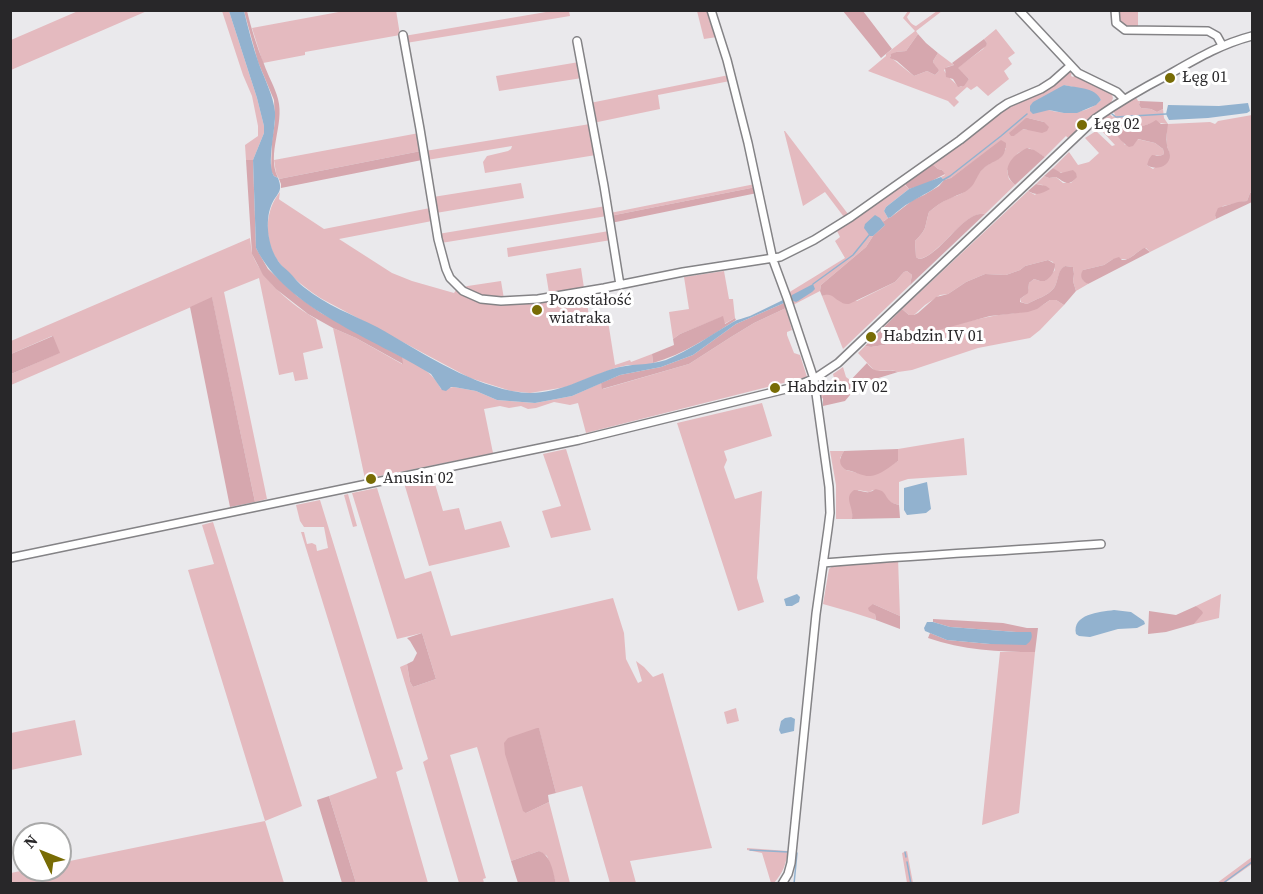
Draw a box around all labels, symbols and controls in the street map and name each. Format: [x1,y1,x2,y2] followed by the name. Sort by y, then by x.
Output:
[1182,68,1228,88] place label: Łęg 01
[1163,71,1177,85] marker: Łęg 01
[1094,115,1140,135] place label: Łęg 02
[1075,118,1089,132] marker: Łęg 02
[549,291,632,329] place label: Pozostałość wiatraka
[530,303,544,317] marker: Pozostałość wiatraka
[883,327,984,347] place label: Habdzin IV 01
[864,330,878,344] marker: Habdzin IV 01
[787,378,888,398] place label: Habdzin IV 02
[768,381,782,395] marker: Habdzin IV 02
[383,469,454,489] place label: Anusin 02
[364,472,378,486] marker: Anusin 02
[12,822,72,882] north arrow
[18,829,42,853] text: N

